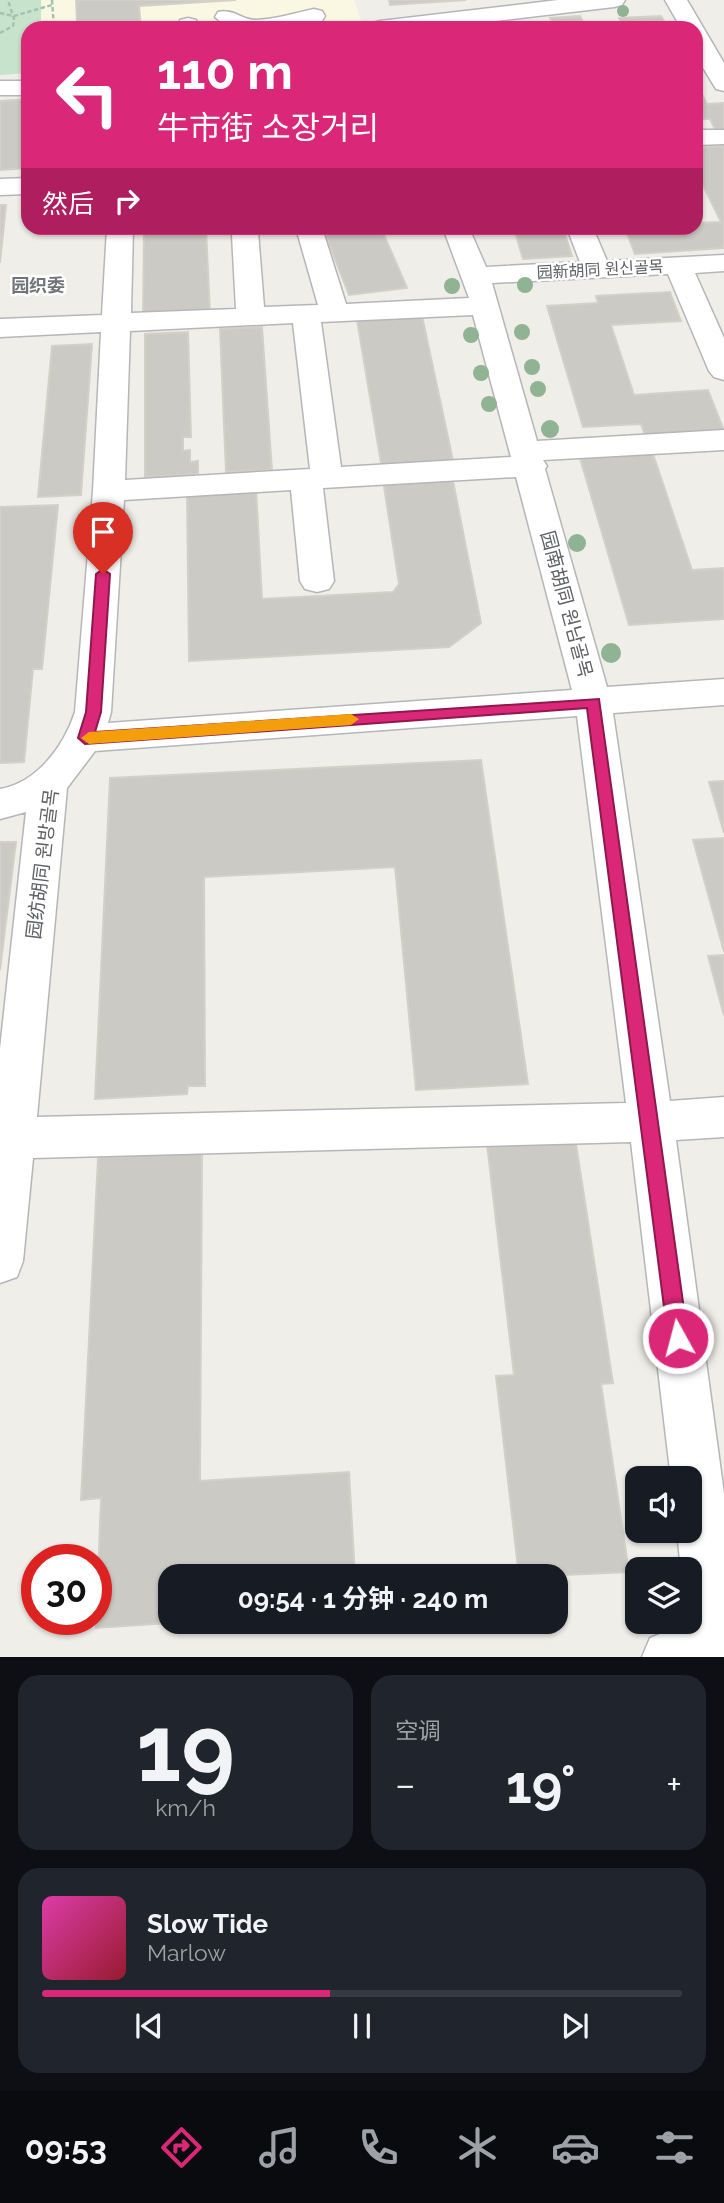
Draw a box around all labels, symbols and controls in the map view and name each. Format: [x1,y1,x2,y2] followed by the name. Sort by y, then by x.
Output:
[157,43,293,100] text: 110 m
[42,49,133,140] icon: left
[157,109,379,146] text: 牛市街 소장거리
[108,182,146,220] icon: right
[42,189,94,219] text: 然后
[536,257,664,282] street label: 园新胡同 원신골목
[11,275,65,296] district label: 园织委
[73,502,133,574] pin
[84,513,122,551] icon: arrive
[537,528,597,680] street label: 园南胡同 원남골목
[22,788,62,940] street label: 园纺胡同 원방골목
[641,1301,715,1375] position arrow
[625,1466,702,1634] map controls
[625,1466,702,1543] button: sound
[21,1544,112,1635] speed limit sign: 30
[625,1557,702,1634] button: layers
[238,1584,488,1614] text: 09:54 · 1 分钟 · 240 m
[136,1695,235,1802] text: 19
[395,1717,441,1744] text: 空调
[506,1754,576,1815] text: 19°
[395,1762,415,1807] text: −
[666,1762,682,1807] text: +
[155,1794,216,1821] text: km/h
[147,1909,268,1939] text: Slow Tide
[147,1939,226,1966] text: Marlow
[130,2007,168,2045] icon: previous
[343,2007,381,2045] icon: pause
[556,2007,594,2045] icon: next
[157,2123,206,2172] icon: directions
[255,2123,304,2172] icon: music
[354,2123,403,2172] icon: phone
[453,2123,502,2172] icon: climate
[551,2123,600,2172] icon: car
[650,2123,699,2172] icon: filters
[25,2129,107,2166] text: 09:53

